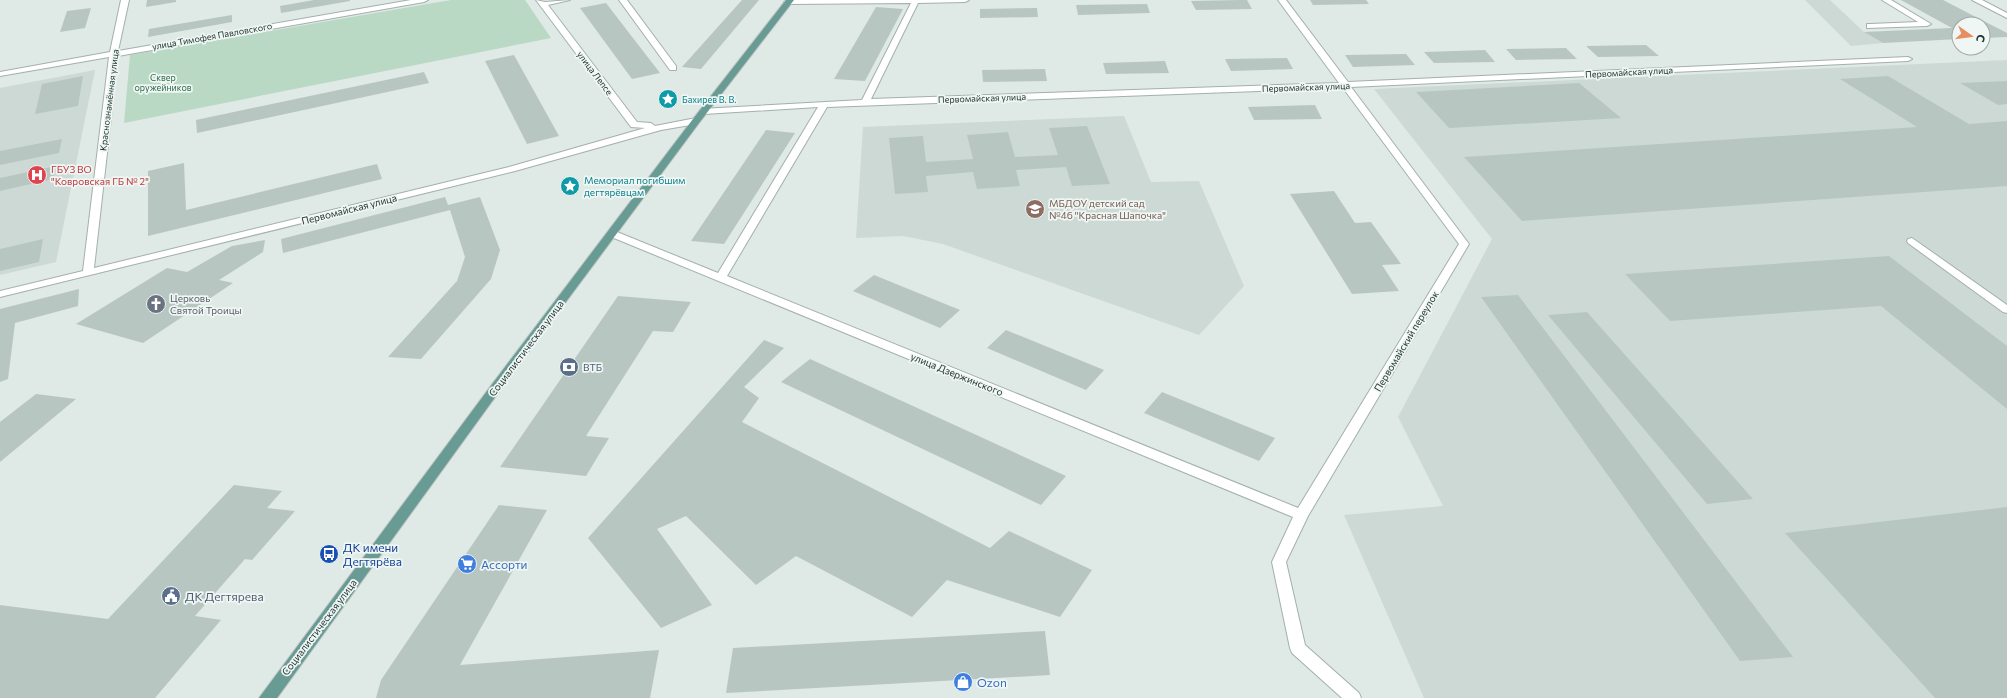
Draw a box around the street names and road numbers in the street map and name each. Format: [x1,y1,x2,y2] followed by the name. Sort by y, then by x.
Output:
[151,20,273,52] street label: улица Тимофея Павловского
[97,48,121,151] street label: Краснознамённая улица
[575,49,615,97] street label: улица Лепсе
[1585,64,1674,80] street label: Первомайская улица
[1262,80,1351,94] street label: Первомайская улица
[938,91,1027,105] street label: Первомайская улица
[300,191,398,227] street label: Первомайская улица
[1371,288,1441,394] street label: Первомайский переулок
[486,298,566,398] street label: Социалистическая улица
[909,350,1005,398] street label: улица Дзержинского
[279,577,359,677] street label: Социалистическая улица

